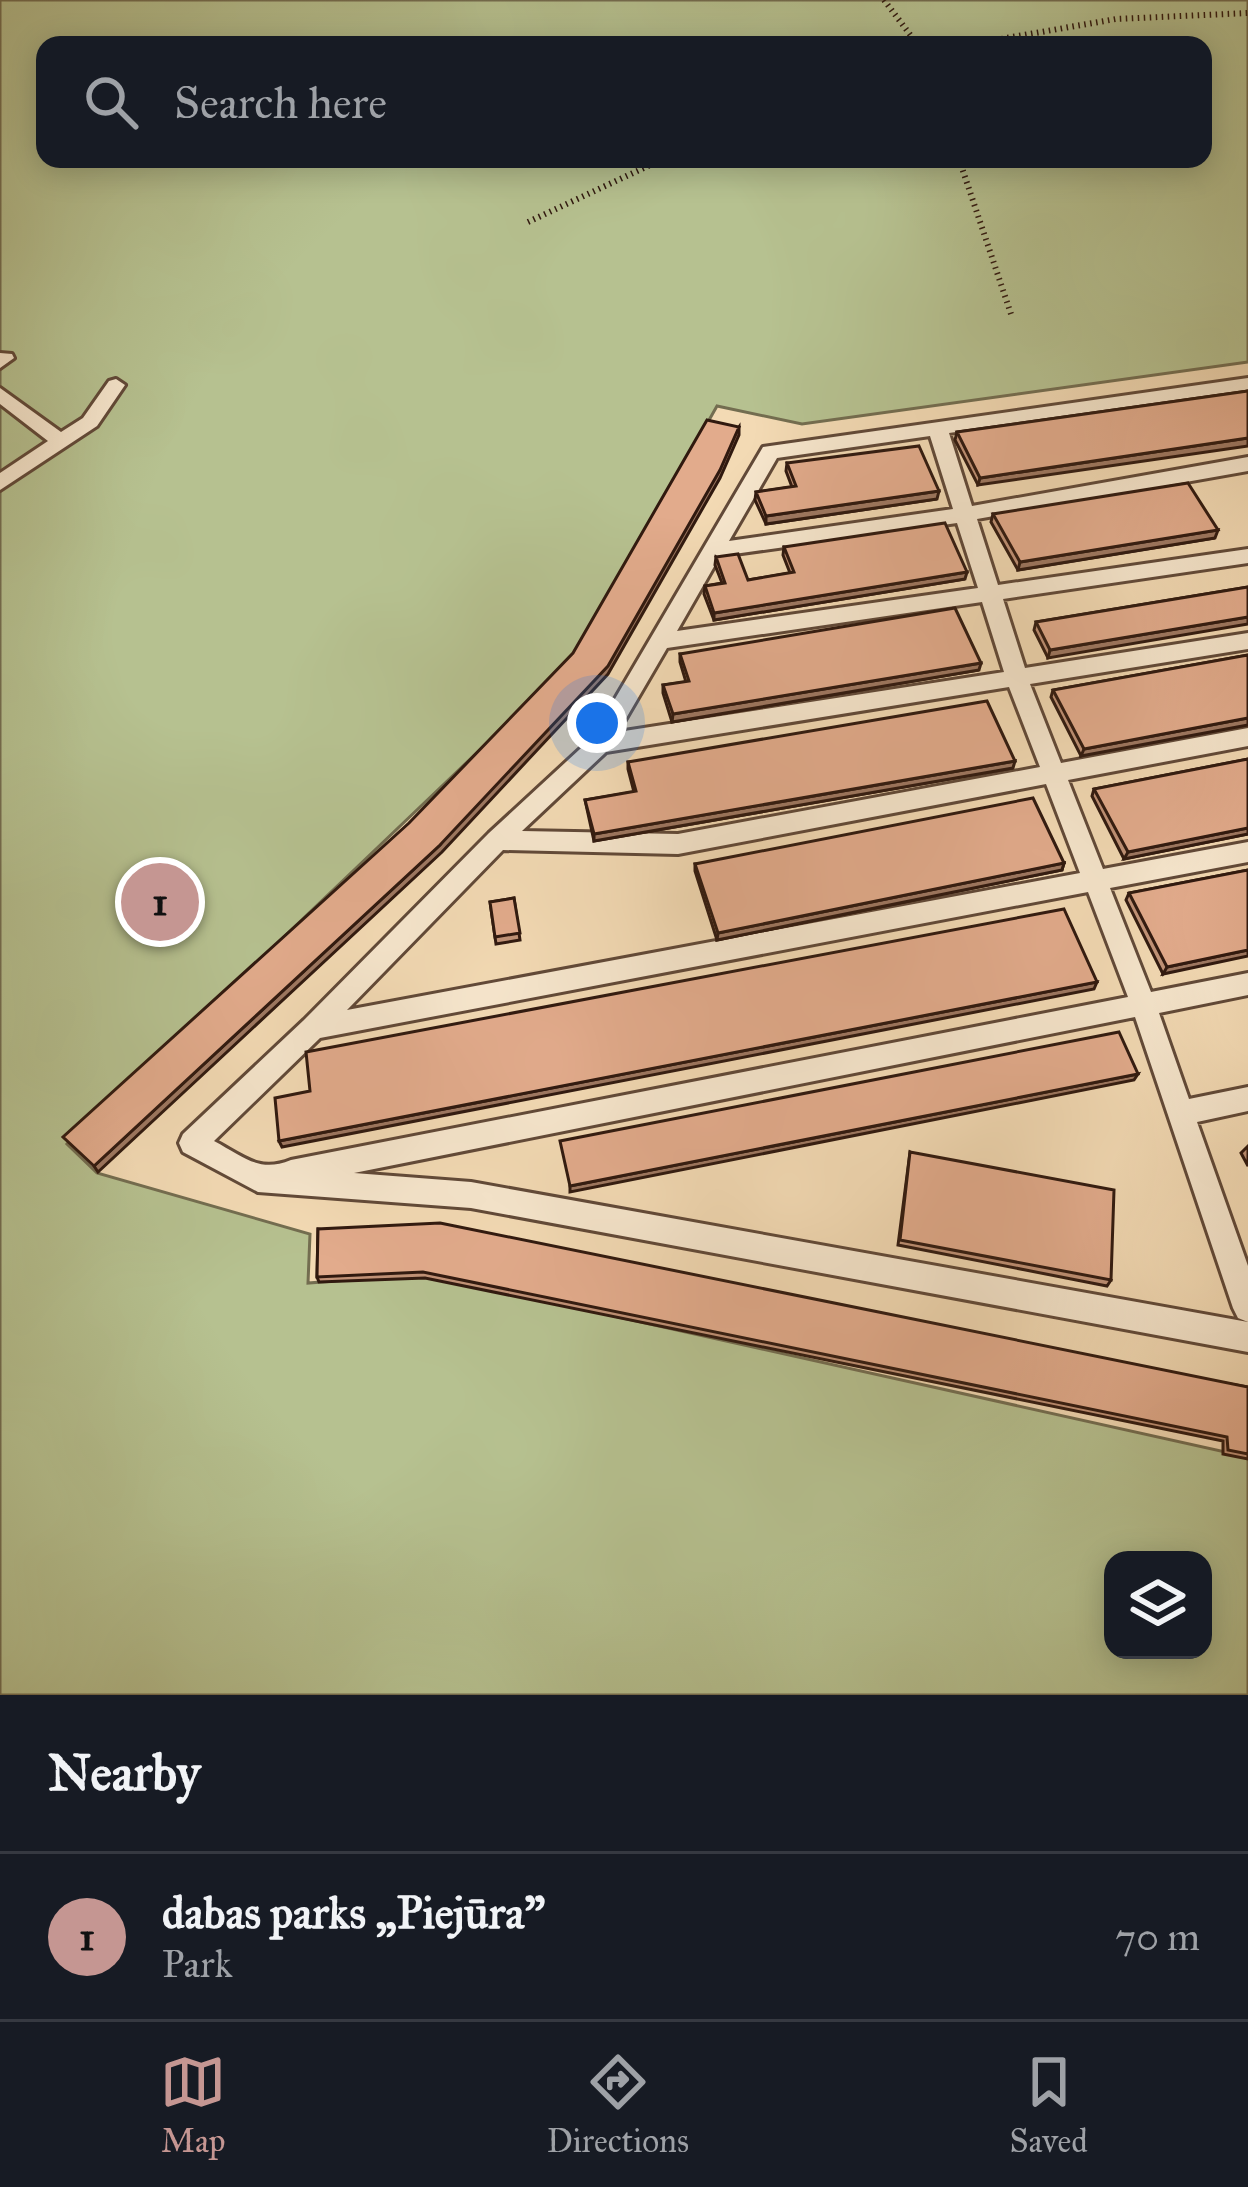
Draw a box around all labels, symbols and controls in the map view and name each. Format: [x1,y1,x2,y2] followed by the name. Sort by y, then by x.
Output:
[36,36,1212,168] search box
[78,69,144,135] icon: search
[174,75,387,130] text: Search here
[567,693,627,753] your location
[121,857,199,947] pin: 1
[1104,1551,1212,1659] map controls
[1104,1551,1212,1659] button: layers
[48,1742,200,1804] text: Nearby
[162,1885,545,1940] text: dabas parks „Piejūra”
[79,1913,95,1961] text: 1
[1115,1913,1200,1961] text: 70 m
[162,1940,233,1988] text: Park
[160,2049,226,2161] tab: Map
[547,2049,689,2161] tab: Directions
[1009,2049,1088,2161] tab: Saved

